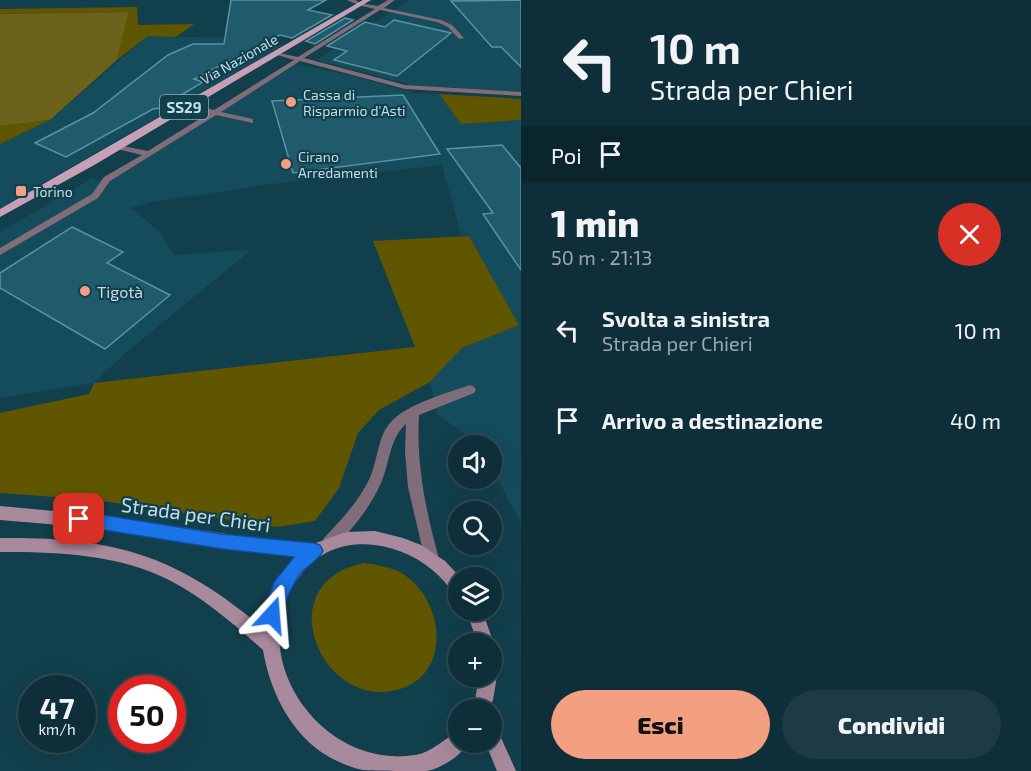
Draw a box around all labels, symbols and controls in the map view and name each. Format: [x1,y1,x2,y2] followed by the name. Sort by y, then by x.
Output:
[650,22,741,72] text: 10 m
[551,24,629,102] icon: left
[197,30,281,88] street label: Via Nazionale
[650,73,853,105] text: Strada per Chieri
[303,86,406,119] place label: Cassa di Risparmio d'Asti
[160,95,208,119] road number: SS29
[284,95,298,109] marker: Cassa di Risparmio d'Asti
[594,138,627,171] icon: arrive
[551,142,582,168] text: Poi
[298,148,378,181] place label: Cirano Arredamenti
[279,157,293,171] marker: Cirano Arredamenti
[33,183,73,200] place label: Torino
[14,184,28,198] marker: Torino
[551,201,639,244] text: 1 min
[938,203,1001,266] button: close
[551,245,652,269] text: 50 m · 21:13
[97,282,143,301] place label: Tigotà
[78,284,92,298] marker: Tigotà
[602,305,770,331] text: Svolta a sinistra
[551,314,584,347] icon: left
[955,317,1001,343] text: 10 m
[602,331,753,355] text: Strada per Chieri
[551,404,584,437] icon: arrive
[602,407,823,433] text: Arrivo a destinazione
[950,407,1001,433] text: 40 m
[448,435,502,753] map controls
[448,435,502,489] button: sound
[120,492,272,536] street label: Strada per Chieri
[53,493,104,544] pin
[448,501,502,555] button: search
[62,502,95,535] icon: arrive
[448,567,502,621] button: layers
[240,583,304,647] position arrow
[448,633,502,687] button: +
[108,675,186,753] speed limit sign: 50
[40,689,74,725] text: 47
[551,690,770,759] button: Esci
[782,690,1001,759] button: Condividi
[448,699,502,753] button: −
[38,720,76,738] text: km/h

